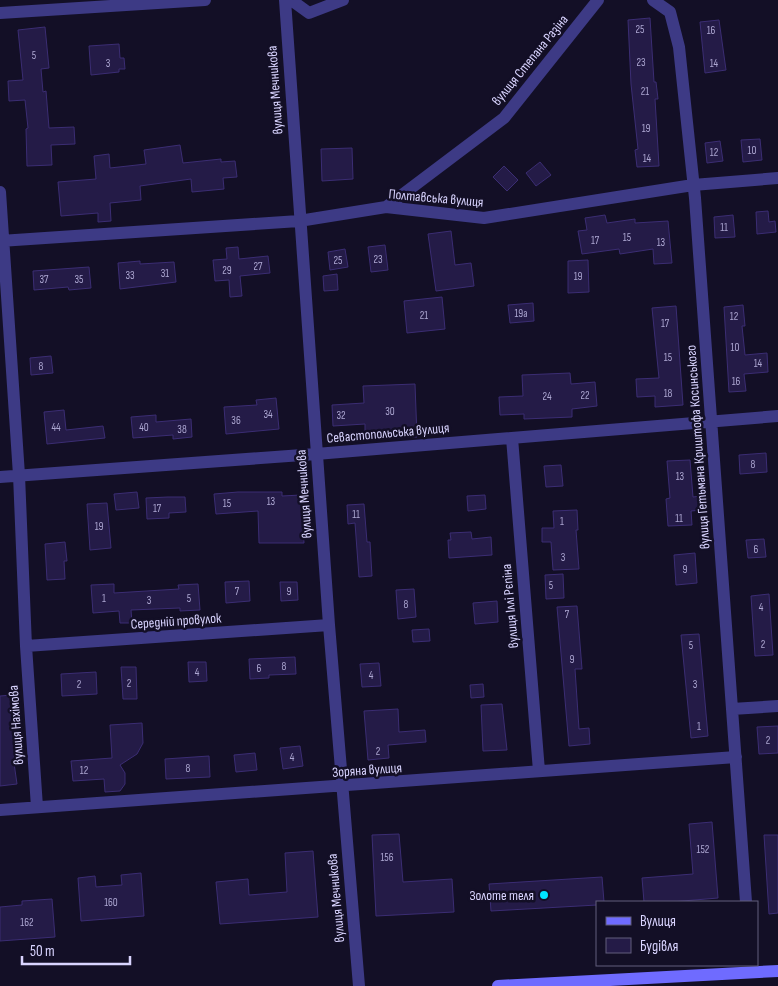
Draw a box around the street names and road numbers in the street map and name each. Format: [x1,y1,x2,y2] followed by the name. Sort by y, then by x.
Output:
[488,11,572,109] street label: вулиця Степана Разіна
[263,45,287,135] street label: вулиця Мечникова
[388,185,484,211] street label: Полтавська вулиця
[682,344,714,550] street label: вулиця Гетьмана Криштофа Косинського
[326,419,450,447] street label: Севастопольська вулиця
[292,449,316,539] street label: вулиця Мечникова
[498,563,522,649] street label: вулиця Іллі Рєпіна
[130,609,223,633] street label: Середній провулок
[5,685,27,765] street label: вулиця Нахімова
[332,759,402,781] street label: Зоряна вулиця
[324,853,348,943] street label: вулиця Мечникова

